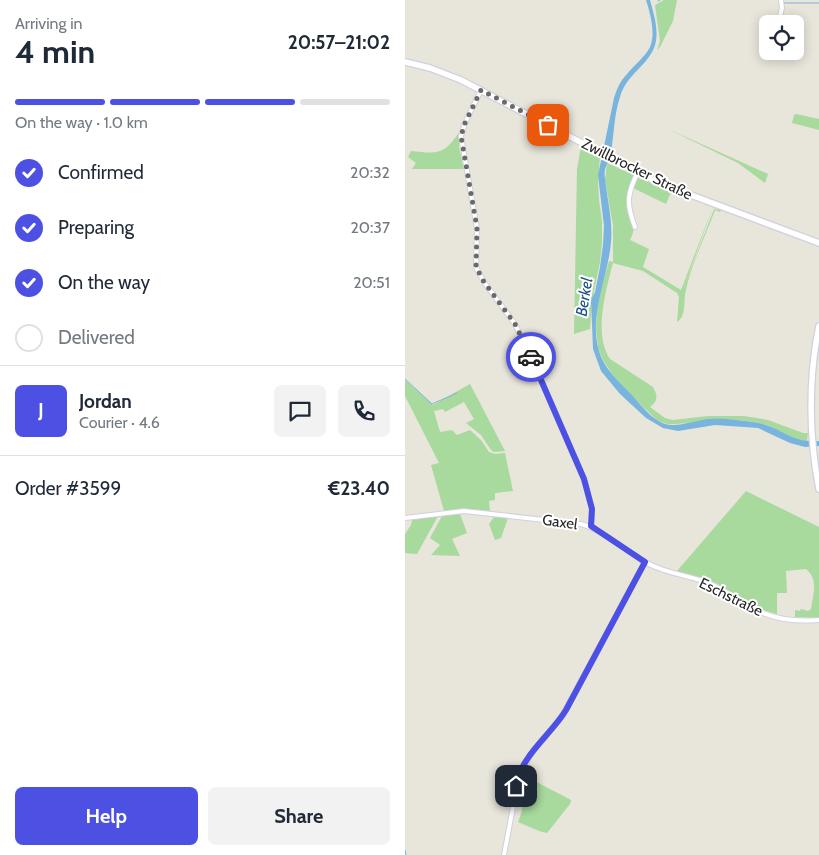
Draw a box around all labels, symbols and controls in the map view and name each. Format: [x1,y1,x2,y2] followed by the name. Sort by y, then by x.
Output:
[15,14,82,33] text: Arriving in
[759,15,804,60] map controls
[759,15,804,60] button: locate
[288,31,390,54] text: 20:57–21:02
[15,32,95,71] text: 4 min
[527,104,569,146] pin
[534,111,562,139] icon: bag
[15,113,148,132] text: On the way · 1.0 km
[579,134,696,204] street label: Zwillbrocker Straße
[15,159,43,187] icon: check
[58,161,144,184] text: Confirmed
[350,163,390,182] text: 20:32
[15,214,43,242] icon: check
[58,216,134,239] text: Preparing
[350,218,390,237] text: 20:37
[15,269,43,297] icon: check
[58,271,150,294] text: On the way
[353,273,390,292] text: 20:51
[572,276,596,318] water label: Berkel
[58,326,135,349] text: Delivered
[506,332,556,382] courier
[517,343,545,371] icon: car
[274,385,326,437] button: chat
[338,385,390,437] button: phone
[79,390,132,413] text: Jordan
[38,399,44,422] text: J
[79,413,160,432] text: Courier · 4.6
[15,477,121,500] text: Order #3599
[328,477,390,500] text: €23.40
[541,511,579,533] street label: Gaxel
[696,574,766,620] street label: Eschstraße
[495,765,537,807] pin
[502,772,530,800] icon: home
[15,787,198,845] button: Help
[208,787,390,845] button: Share

